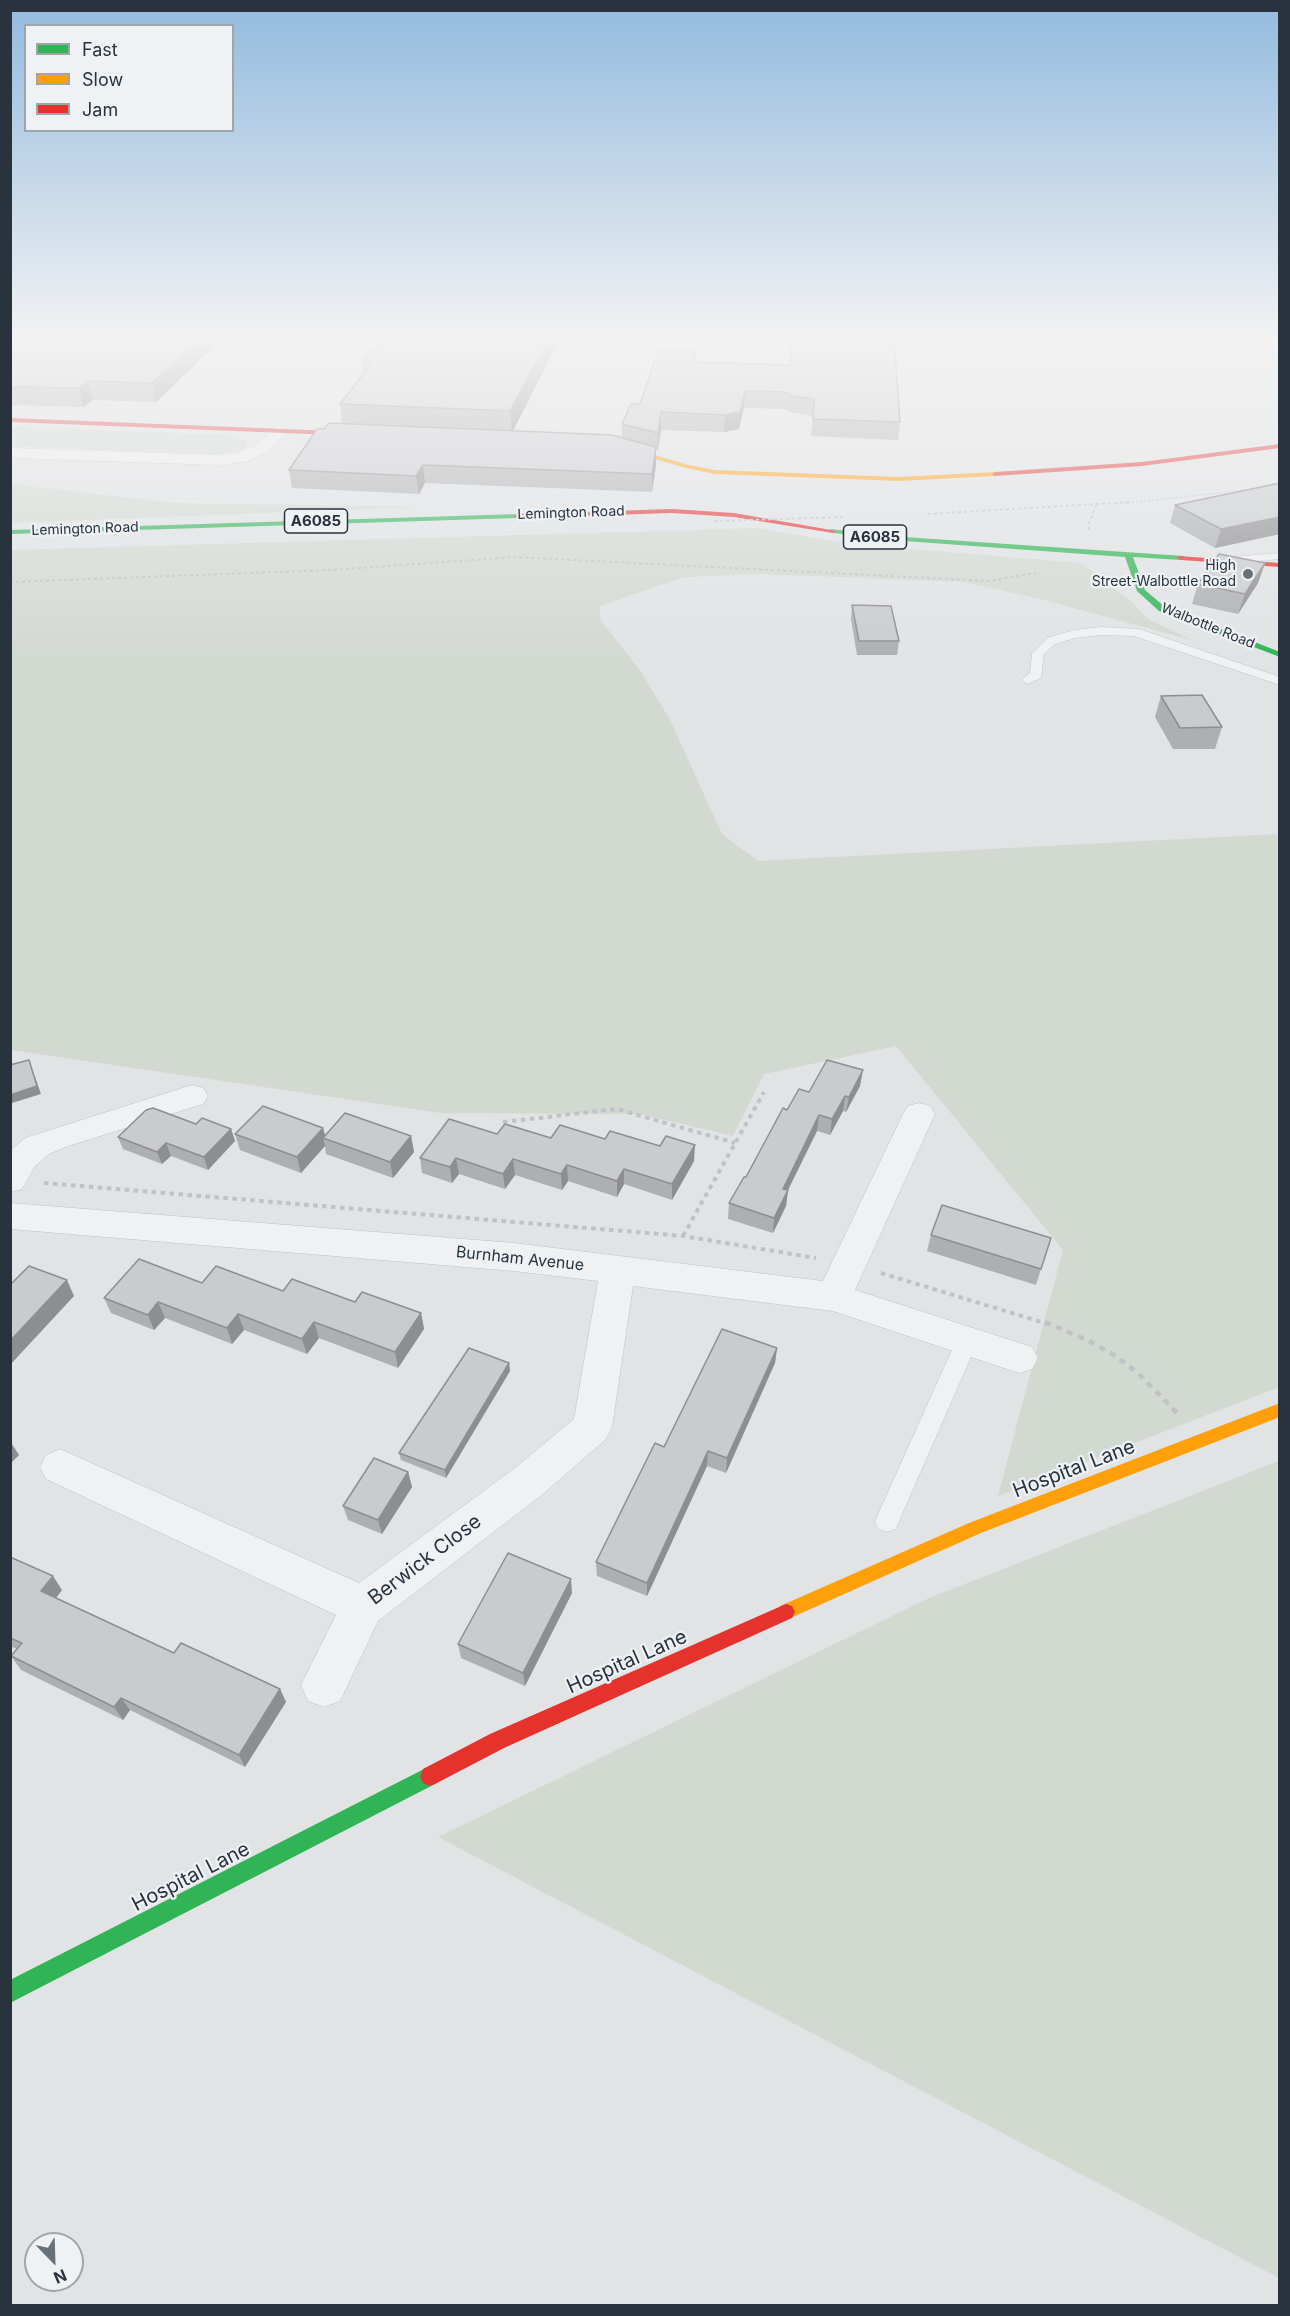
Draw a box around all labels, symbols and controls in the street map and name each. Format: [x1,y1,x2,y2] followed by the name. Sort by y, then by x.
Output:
[24,24,234,132] legend
[82,39,118,60] text: Fast
[82,69,123,90] text: Slow
[82,99,118,120] text: Jam
[517,503,625,523] street label: Lemington Road
[284,509,348,533] road number: A6085
[31,519,139,539] street label: Lemington Road
[844,525,906,549] road number: A6085
[1092,558,1236,590] place label: High Street-Walbottle Road
[1241,567,1255,581] marker: High Street-Walbottle Road
[1159,600,1257,652] street label: Walbottle Road
[455,1243,585,1275] street label: Burnham Avenue
[1010,1435,1138,1503] street label: Hospital Lane
[364,1510,486,1610] street label: Berwick Close
[563,1625,691,1699] street label: Hospital Lane
[128,1837,254,1917] street label: Hospital Lane
[24,2232,84,2292] north arrow
[51,2265,70,2288] text: N

